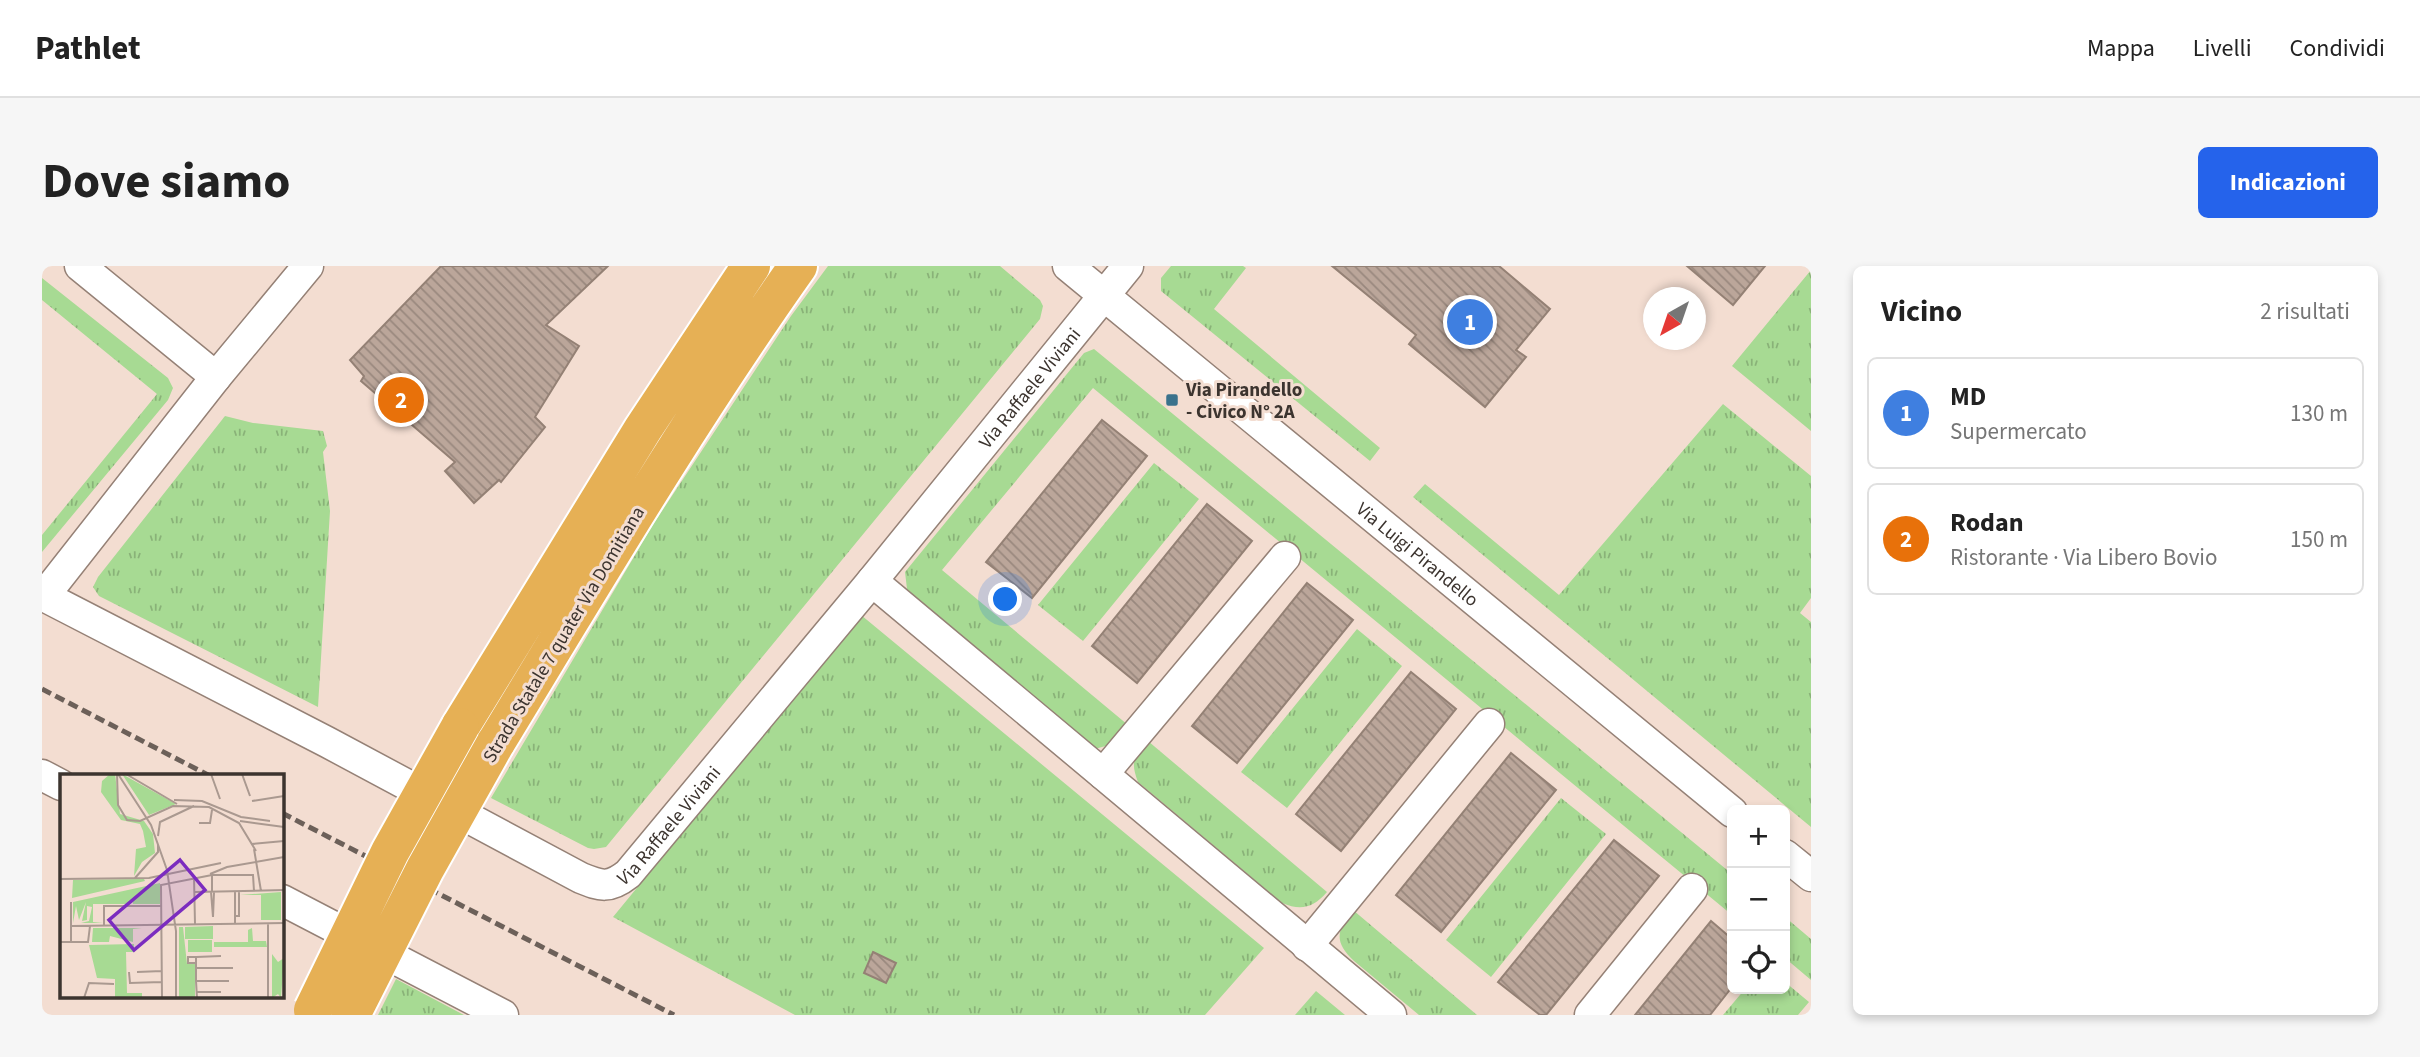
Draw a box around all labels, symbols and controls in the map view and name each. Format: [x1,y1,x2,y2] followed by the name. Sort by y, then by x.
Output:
[35,25,141,72] text: Pathlet
[2087,31,2155,66] text: Mappa
[2193,31,2252,66] text: Livelli
[2290,31,2385,66] text: Condividi
[42,147,291,217] text: Dove siamo
[2198,147,2378,218] button: Indicazioni
[1643,287,1706,350] north arrow
[1881,290,1962,333] text: Vicino
[2260,295,2350,328] text: 2 risultati
[1447,296,1493,348] pin: 1
[973,322,1088,455] street label: Via Raffaele Viviani
[378,374,424,426] pin: 2
[1185,377,1302,426] place label: Via Pirandello - Civico N° 2A
[1950,378,1986,415] text: MD
[1164,392,1180,408] marker: Via Pirandello - Civico N° 2A
[1900,397,1912,430] text: 1
[2290,397,2348,430] text: 130 m
[1950,415,2087,448] text: Supermercato
[1350,496,1484,613] street label: Via Luigi Pirandello
[477,501,652,768] street label: Strada Statale 7 quater Via Domitiana
[1950,504,2024,541] text: Rodan
[1900,523,1912,556] text: 2
[2290,523,2348,556] text: 150 m
[1950,541,2218,574] text: Ristorante · Via Libero Bovio
[988,582,1022,616] your location
[612,761,728,893] street label: Via Raffaele Viviani
[60,774,284,998] inset map
[1727,805,1790,994] map controls
[1727,805,1790,868] button: +
[1727,868,1790,931] button: −
[1727,931,1790,994] button: locate

